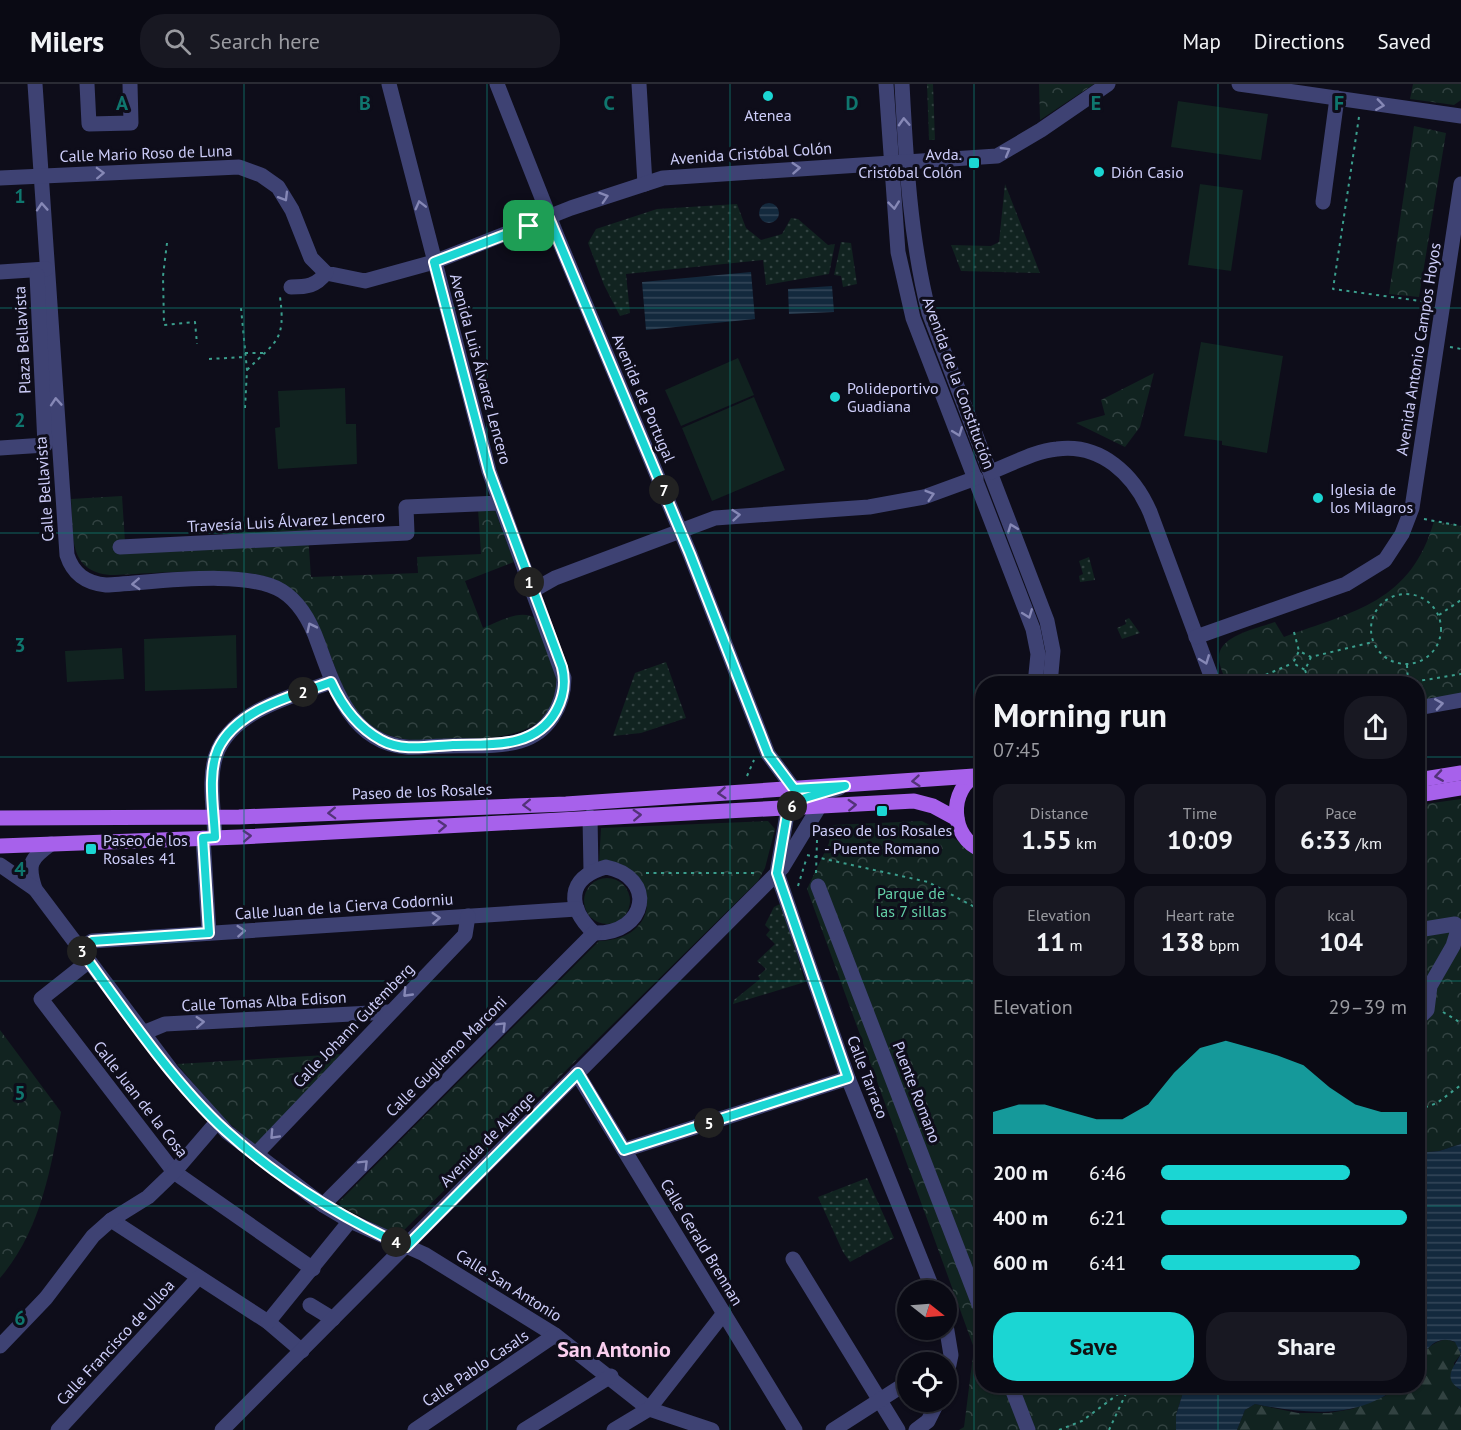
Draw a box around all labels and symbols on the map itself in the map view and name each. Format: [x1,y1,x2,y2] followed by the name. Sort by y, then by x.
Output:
[761,89,775,103] marker: Atenea
[116,90,129,116] text: A
[359,90,371,116] text: B
[603,90,615,116] text: C
[846,90,859,116] text: D
[1091,90,1101,116] text: E
[1334,90,1344,116] text: F
[1375,98,1384,110] one-way arrow
[744,105,792,125] place label: Atenea
[898,118,910,127] one-way arrow
[669,137,833,169] street label: Avenida Cristóbal Colón
[59,140,233,166] street label: Calle Mario Roso de Luna
[858,144,962,182] place label: Avda. Cristóbal Colón
[999,146,1010,158] one-way arrow
[967,156,981,170] marker: Avda. Cristóbal Colón
[791,161,800,174] one-way arrow
[1111,162,1184,182] place label: Dión Casio
[1092,165,1106,179] marker: Dión Casio
[96,166,105,179] one-way arrow
[14,183,26,209] text: 1
[277,191,289,201] one-way arrow
[598,192,609,204] one-way arrow
[503,200,554,251] pin
[414,201,427,211] one-way arrow
[887,201,900,210] one-way arrow
[35,203,48,212] one-way arrow
[1391,241,1445,457] street label: Avenida Antonio Campos Hoyos
[446,271,516,467] street label: Avenida Luis Álvarez Lencero
[9,286,35,394] street label: Plaza Bellavista
[919,294,999,472] street label: Avenida de la Constitución
[608,331,680,465] street label: Avenida de Portugal
[847,378,939,416] place label: Polideportivo Guadiana
[828,390,842,404] marker: Polideportivo Guadiana
[50,397,63,406] one-way arrow
[14,407,26,433] text: 2
[951,426,963,437] one-way arrow
[30,436,58,542] street label: Calle Bellavista
[649,475,679,505] pin: 7
[1330,479,1413,517] place label: Iglesia de los Milagros
[924,490,935,502] one-way arrow
[1311,491,1325,505] marker: Iglesia de los Milagros
[187,506,385,536] street label: Travesía Luis Álvarez Lencero
[732,509,741,522] one-way arrow
[1007,523,1019,534] one-way arrow
[514,567,544,597] pin: 1
[131,577,140,590] one-way arrow
[1020,608,1033,619] one-way arrow
[306,622,318,633] one-way arrow
[14,632,26,658] text: 3
[1198,654,1210,665] one-way arrow
[288,677,318,707] pin: 2
[1434,698,1444,711] one-way arrow
[1435,770,1444,782] one-way arrow
[912,774,921,787] one-way arrow
[351,779,493,803] street label: Paseo de los Rosales
[717,786,726,799] one-way arrow
[777,791,807,821] pin: 6
[848,798,857,811] one-way arrow
[522,799,531,812] one-way arrow
[875,804,889,818] marker: Paseo de los Rosales - Puente Romano
[328,807,337,820] one-way arrow
[632,808,641,821] one-way arrow
[438,820,447,833] one-way arrow
[812,820,953,858] place label: Paseo de los Rosales - Puente Romano
[103,830,188,868] place label: Paseo de los Rosales 41
[243,830,252,843] one-way arrow
[84,842,98,856] marker: Paseo de los Rosales 41
[14,856,26,882] text: 4
[876,883,947,921] park label: Parque de las 7 sillas
[234,888,454,924] street label: Calle Juan de la Cierva Codorniu
[431,912,440,925] one-way arrow
[237,925,246,938] one-way arrow
[67,936,97,966] pin: 3
[288,958,418,1092] street label: Calle Johann Gutemberg
[404,986,415,997] one-way arrow
[181,987,347,1015] street label: Calle Tomas Alba Edison
[381,991,511,1121] street label: Calle Gugliemo Marconi
[195,1016,204,1029] one-way arrow
[494,1022,505,1033] one-way arrow
[843,1033,893,1121] street label: Calle Tarraco
[89,1037,193,1161] street label: Calle Juan de la Cosa
[888,1038,946,1146] street label: Puente Romano
[14,1080,26,1106] text: 5
[435,1087,539,1191] street label: Avenida de Alange
[694,1108,724,1138] pin: 5
[270,1128,281,1139] one-way arrow
[357,1160,368,1170] one-way arrow
[656,1175,748,1309] street label: Calle Gerald Brennan
[381,1227,411,1257] pin: 4
[452,1244,566,1326] street label: Calle San Antonio
[52,1275,178,1409] street label: Calle Francisco de Ulloa
[897,1280,957,1340] north arrow
[14,1305,26,1331] text: 6
[418,1325,532,1411] street label: Calle Pablo Casals
[557,1335,671,1363] district label: San Antonio

